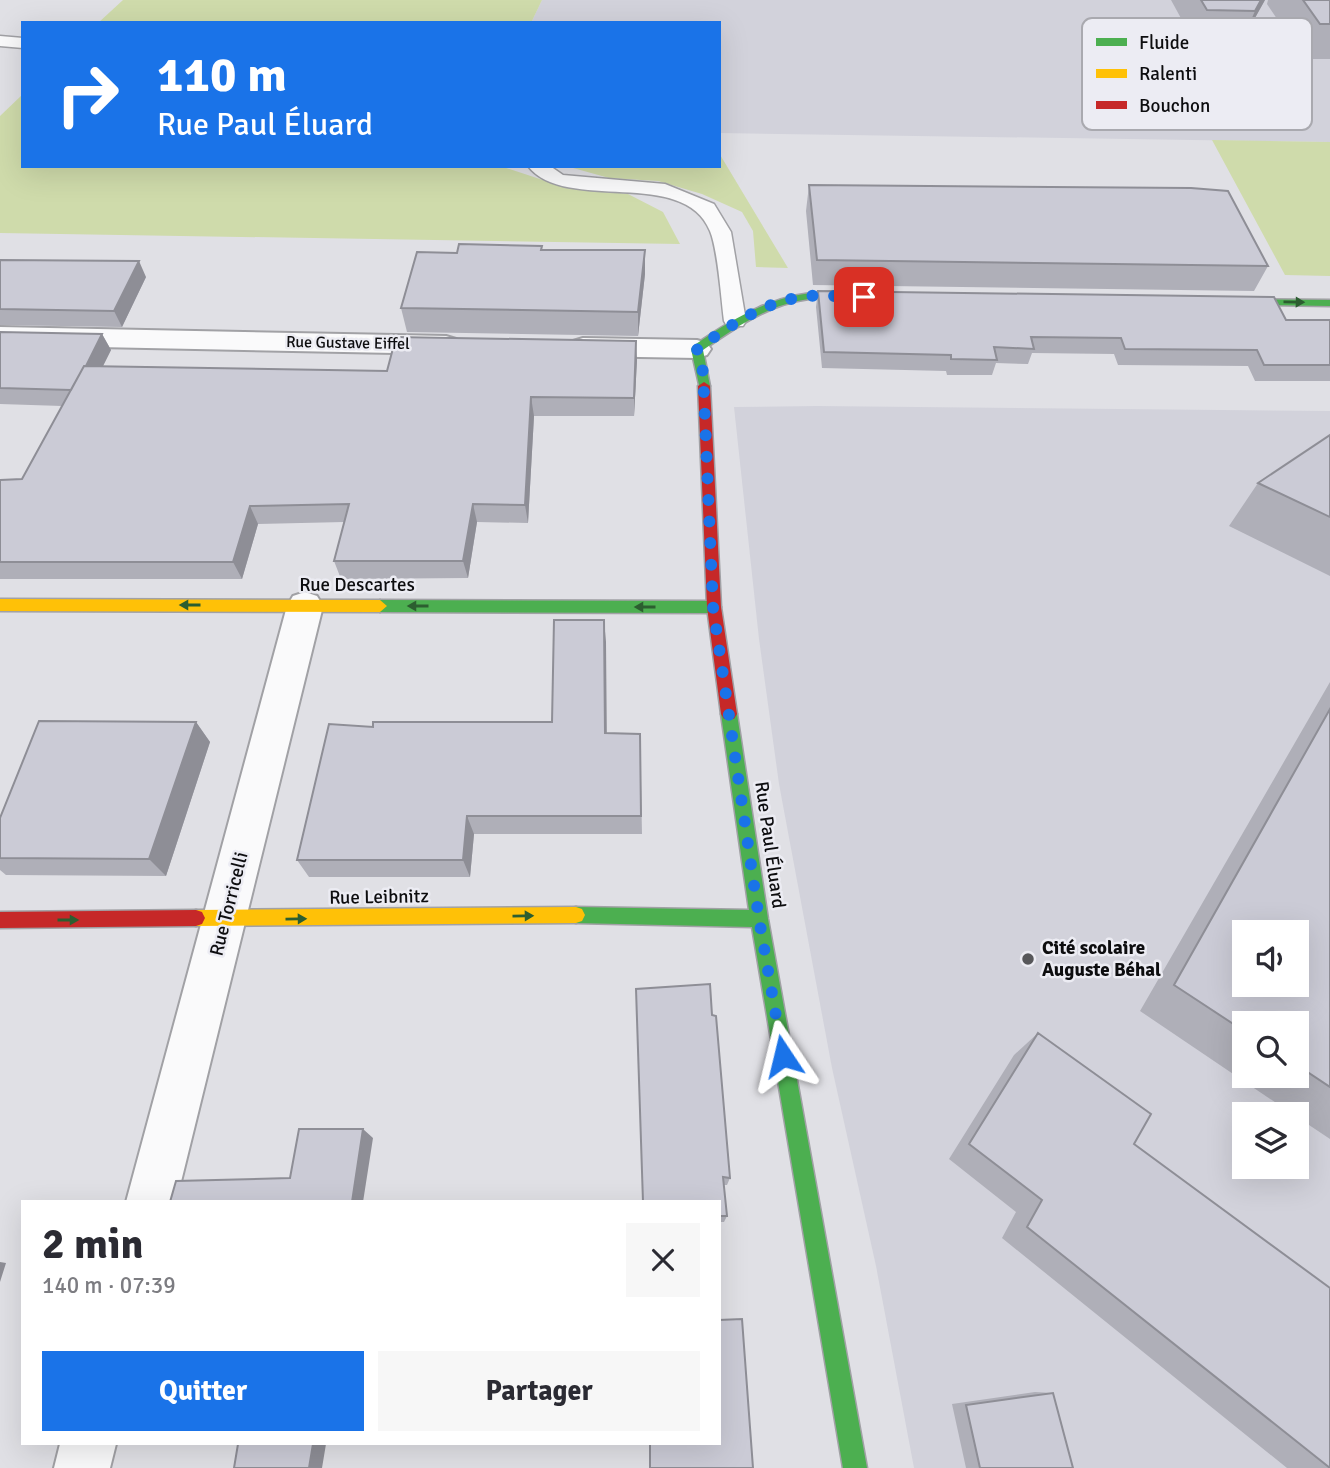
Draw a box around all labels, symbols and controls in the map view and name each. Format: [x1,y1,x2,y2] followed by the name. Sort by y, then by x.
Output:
[1082,18,1312,130] legend
[1139,31,1189,55] text: Fluide
[157,45,287,105] text: 110 m
[42,49,133,140] icon: right
[1139,62,1197,86] text: Ralenti
[1139,94,1210,118] text: Bouchon
[157,105,373,144] text: Rue Paul Éluard
[834,267,894,327] pin
[845,278,883,316] icon: arrive
[1283,297,1305,308] one-way arrow
[286,332,410,354] street label: Rue Gustave Eiffel
[299,573,415,597] street label: Rue Descartes
[179,599,201,611] one-way arrow
[407,600,429,612] one-way arrow
[634,601,656,613] one-way arrow
[749,780,791,910] street label: Rue Paul Éluard
[204,849,254,959] street label: Rue Torricelli
[329,884,429,910] street label: Rue Leibnitz
[512,910,534,922] one-way arrow
[285,913,307,925] one-way arrow
[57,914,79,926] one-way arrow
[1232,920,1309,1179] map controls
[1232,920,1309,997] button: sound
[1042,936,1161,982] place label: Cité scolaire Auguste Béhal
[1020,951,1036,967] marker: Cité scolaire Auguste Béhal
[1232,1011,1309,1088] button: search
[746,1019,820,1093] position arrow
[1232,1102,1309,1179] button: layers
[42,1219,143,1270] text: 2 min
[626,1223,700,1297] button: close
[42,1271,176,1300] text: 140 m · 07:39
[42,1351,364,1431] button: Quitter
[378,1351,700,1431] button: Partager

